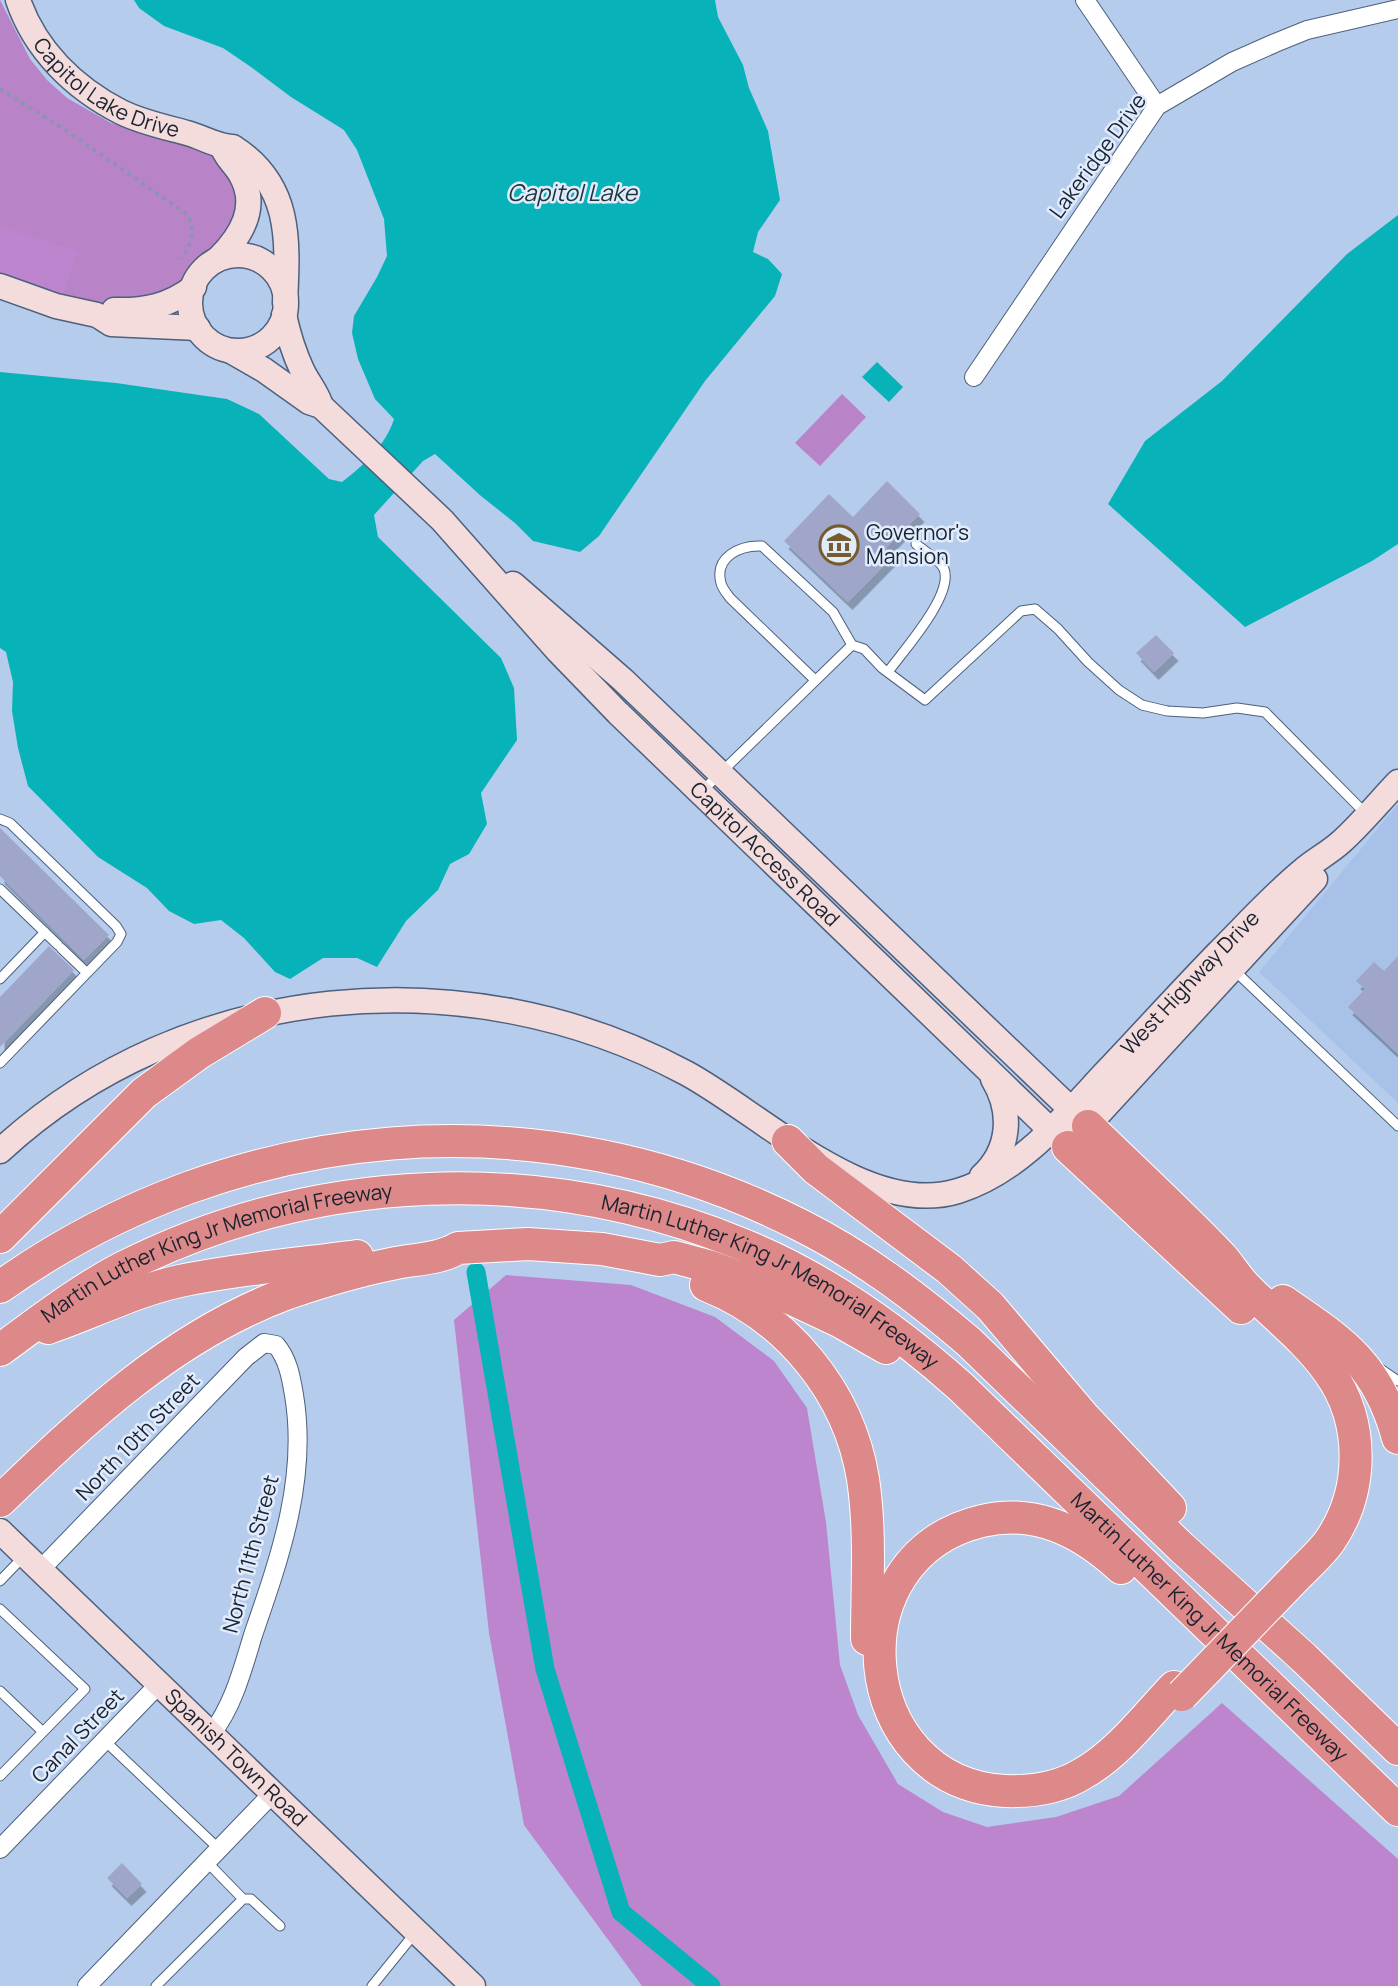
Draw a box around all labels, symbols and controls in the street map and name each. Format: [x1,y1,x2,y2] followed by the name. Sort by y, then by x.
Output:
[27,32,183,143] street label: Capitol Lake Drive
[1042,87,1152,223] street label: Lakeridge Drive
[507,176,638,208] water label: Capitol Lake
[866,518,969,570] place label: Governor's Mansion
[818,524,860,566] museum icon: Governor's Mansion
[684,775,846,932] street label: Capitol Access Road
[1114,904,1265,1060] street label: West Highway Drive
[35,1176,394,1329] street label: Martin Luther King Jr Memorial Freeway
[599,1187,945,1375] street label: Martin Luther King Jr Memorial Freeway
[69,1366,205,1506] street label: North 10th Street
[215,1472,285,1636] street label: North 11th Street
[1065,1486,1355,1767] street label: Martin Luther King Jr Memorial Freeway
[25,1682,130,1789] street label: Canal Street
[159,1682,314,1832] street label: Spanish Town Road

